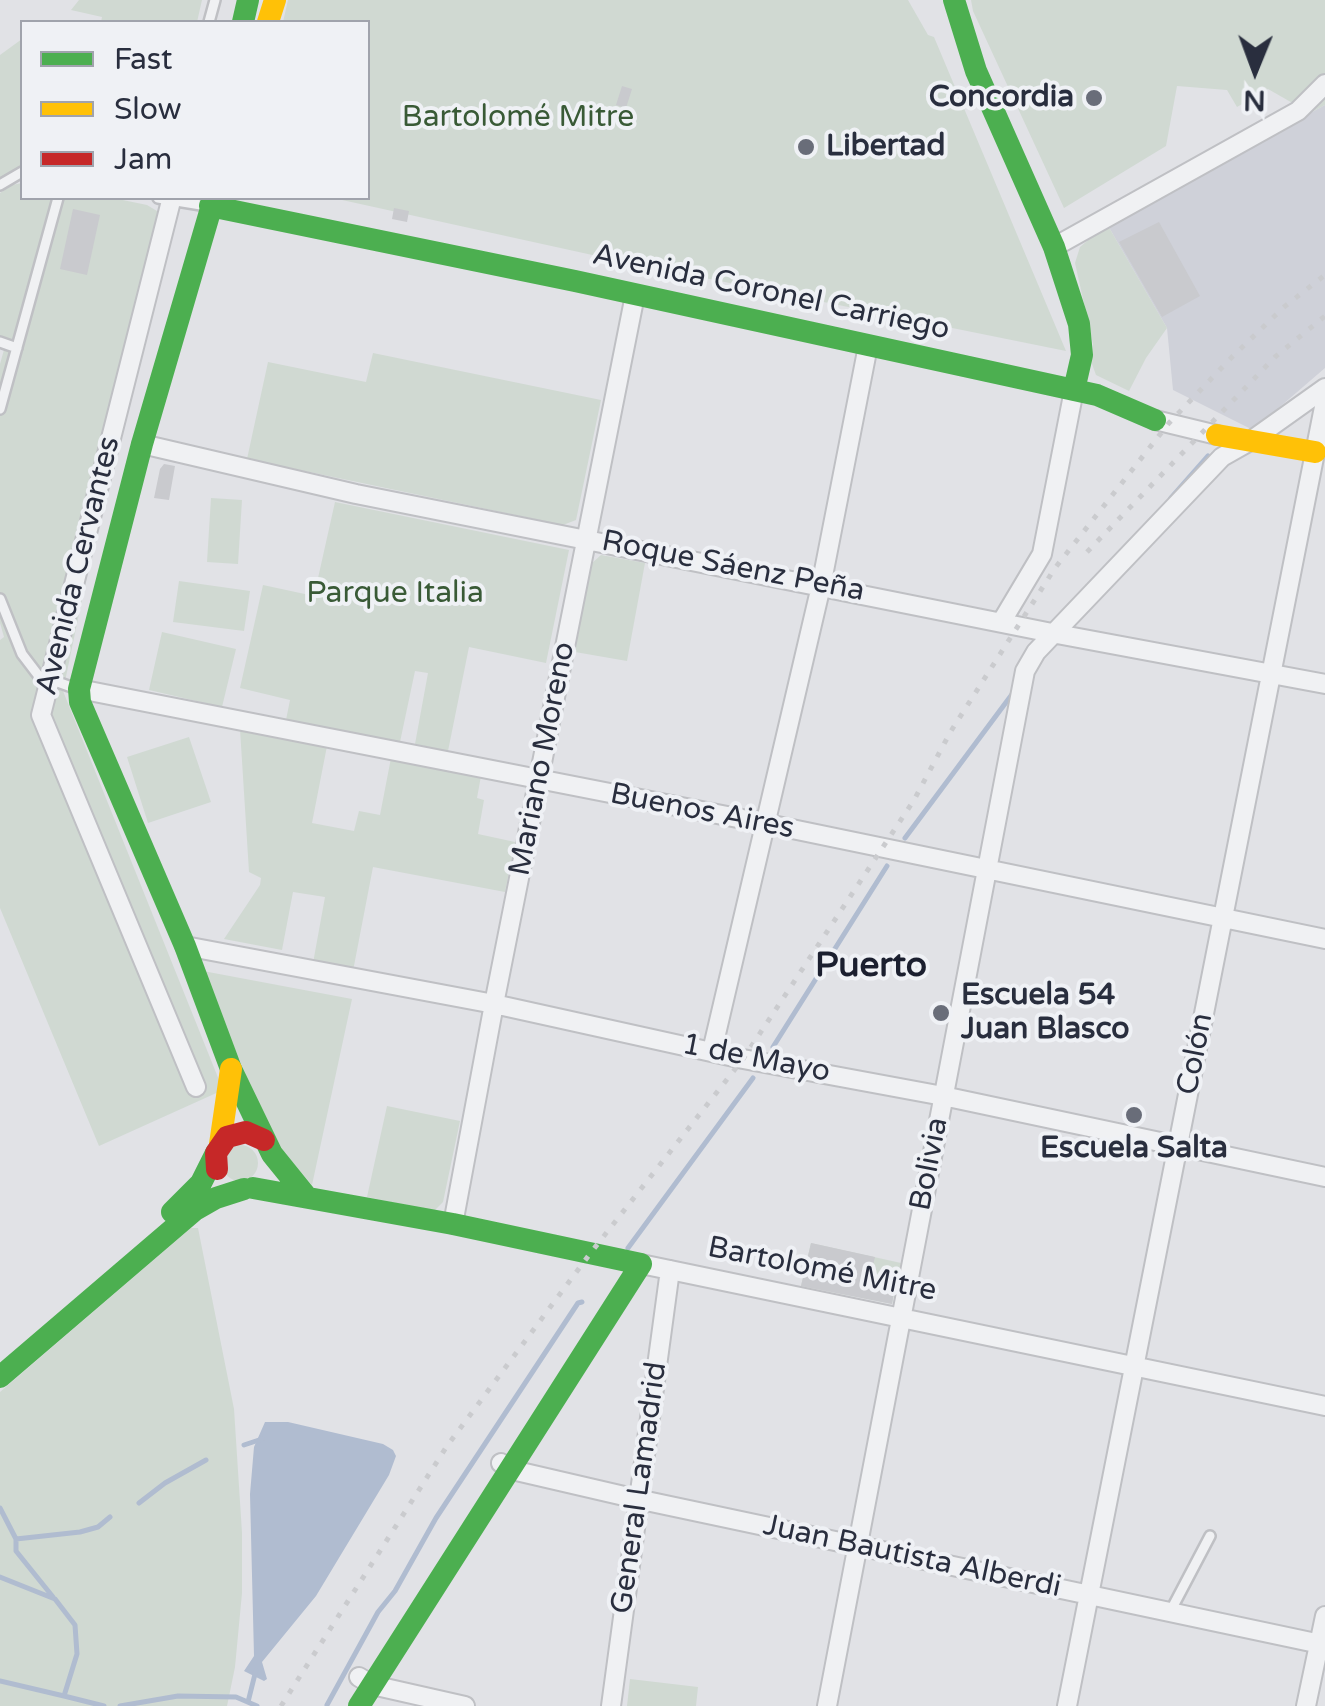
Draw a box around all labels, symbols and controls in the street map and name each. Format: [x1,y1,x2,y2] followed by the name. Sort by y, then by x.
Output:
[20,20,370,200] legend
[1205,20,1305,120] north arrow
[114,41,173,78] text: Fast
[929,80,1074,116] place label: Concordia
[1243,83,1266,117] text: N
[1083,87,1105,109] marker: Concordia
[114,91,182,128] text: Slow
[402,100,634,136] park label: Bartolomé Mitre
[826,129,945,165] place label: Libertad
[795,136,817,158] marker: Libertad
[114,141,172,178] text: Jam
[589,238,953,348] street label: Avenida Coronel Carriego
[29,433,129,699] street label: Avenida Cervantes
[599,524,867,610] street label: Roque Sáenz Peña
[306,576,484,612] park label: Parque Italia
[503,639,583,879] street label: Mariano Moreno
[607,777,797,847] street label: Buenos Aires
[815,946,927,988] district label: Puerto
[961,978,1130,1048] place label: Escuela 54 Juan Blasco
[930,1002,952,1024] marker: Escuela 54 Juan Blasco
[1170,1010,1222,1098] street label: Colón
[679,1027,833,1091] street label: 1 de Mayo
[1123,1104,1145,1126] marker: Escuela Salta
[903,1114,957,1214] street label: Bolivia
[1040,1131,1228,1167] place label: Escuela Salta
[705,1230,939,1310] street label: Bartolomé Mitre
[605,1360,675,1616] street label: General Lamadrid
[760,1508,1064,1606] street label: Juan Bautista Alberdi

